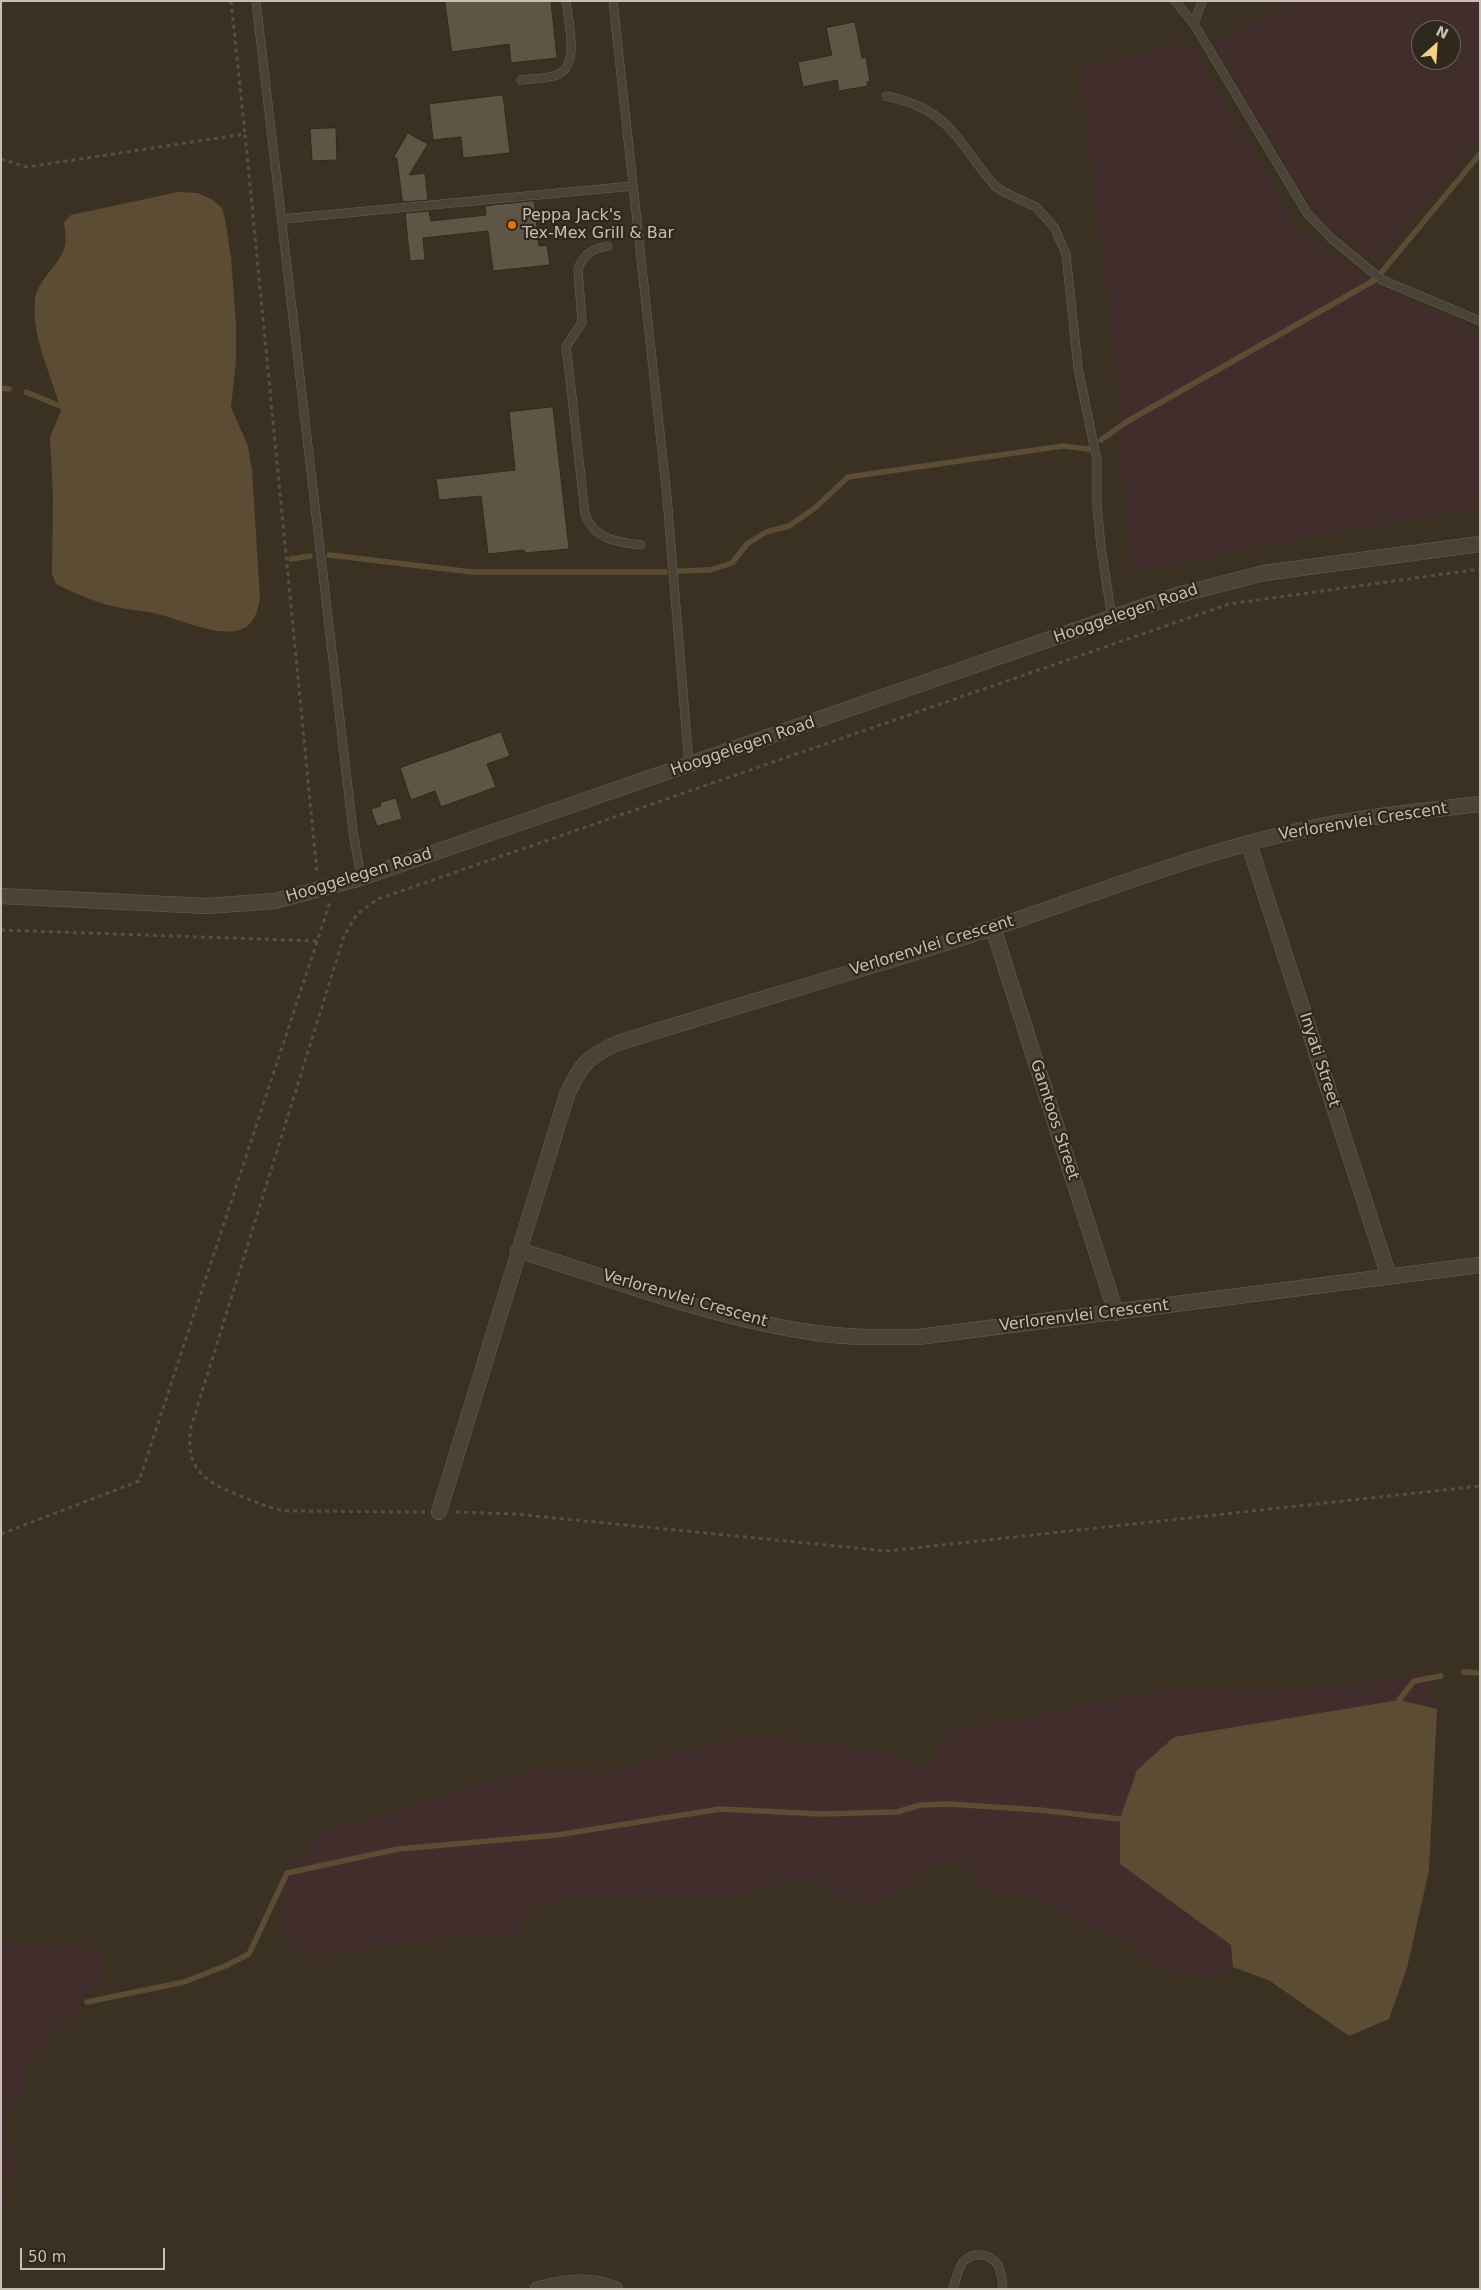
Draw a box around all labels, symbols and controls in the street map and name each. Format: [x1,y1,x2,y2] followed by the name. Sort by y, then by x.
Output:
[1411,20,1461,70] north arrow
[1433,23,1451,42] text: N
[522,206,674,244] place label: Peppa Jack's Tex-Mex Grill & Bar
[506,219,518,231] marker: Peppa Jack's Tex-Mex Grill & Bar
[1051,580,1201,648] street label: Hooggelegen Road
[668,713,818,781] street label: Hooggelegen Road
[1277,799,1449,845] street label: Verlorenvlei Crescent
[284,845,434,907] street label: Hooggelegen Road
[848,912,1016,980] street label: Verlorenvlei Crescent
[1295,1010,1343,1110] street label: Inyati Street
[1025,1057,1083,1183] street label: Gamtoos Street
[600,1266,770,1332] street label: Verlorenvlei Crescent
[998,1296,1170,1336] street label: Verlorenvlei Crescent
[22,2238,168,2270] scale bar
[28,2248,66,2266] text: 50 m

